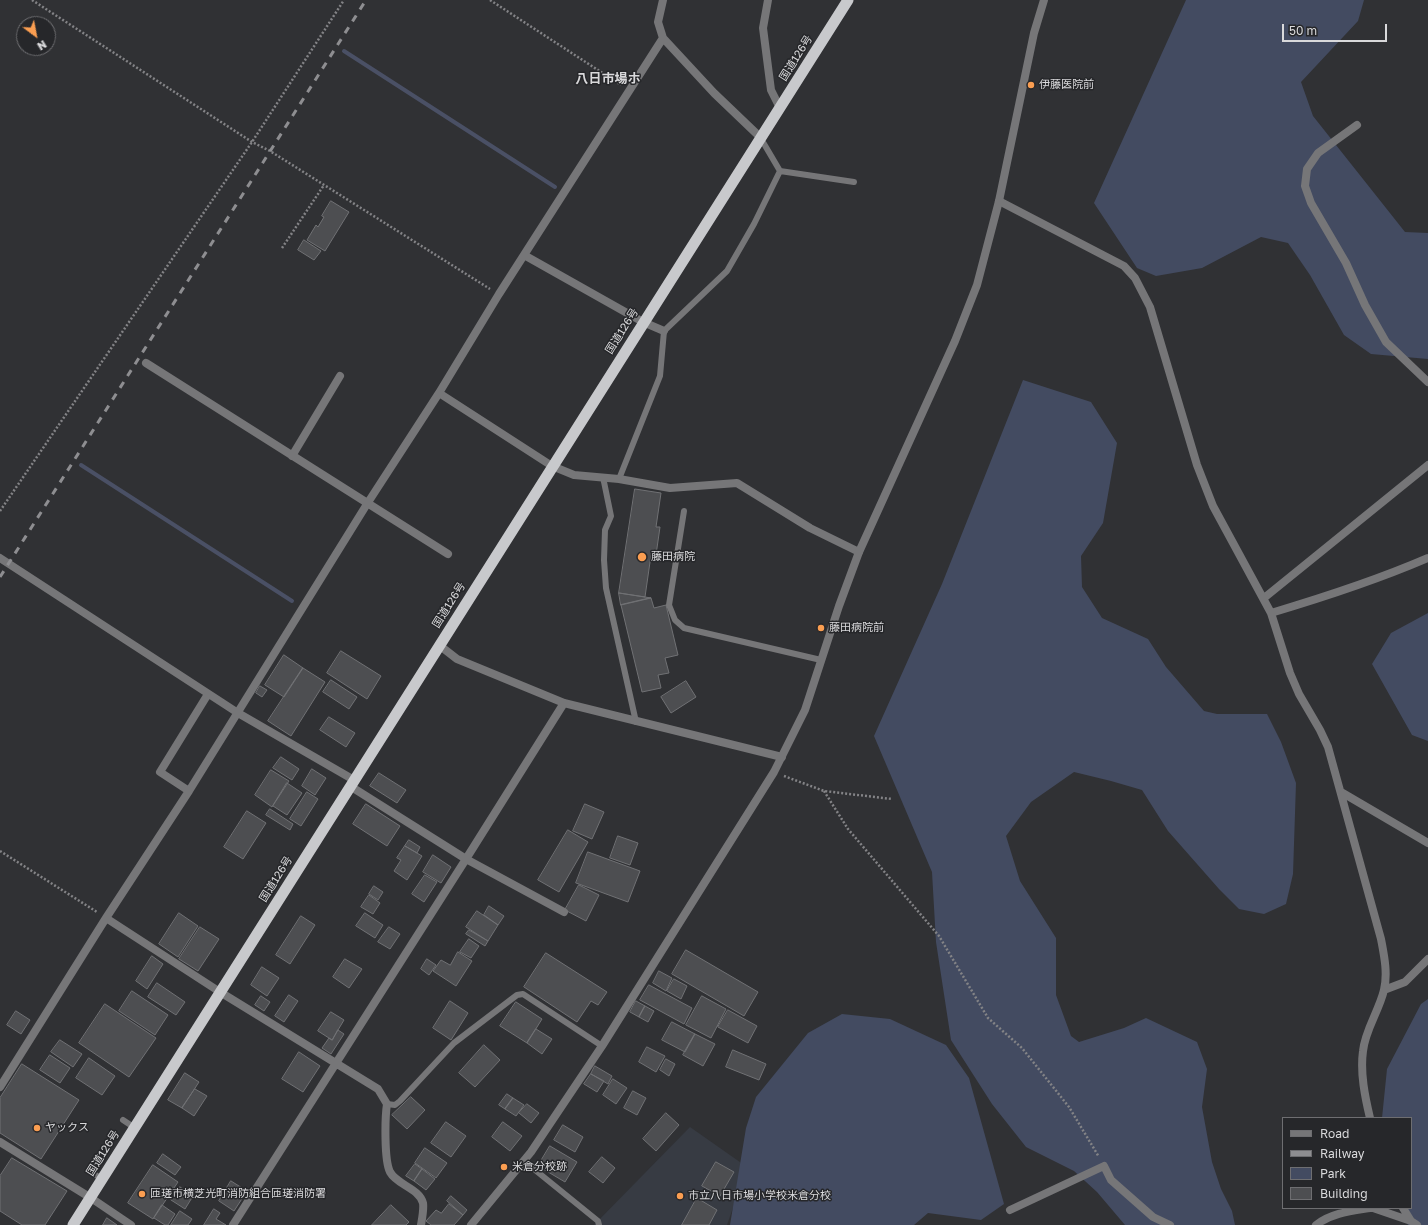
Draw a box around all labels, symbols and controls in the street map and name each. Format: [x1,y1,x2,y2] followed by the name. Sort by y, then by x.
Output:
[16,16,56,56] north arrow
[1284,16,1389,42] scale bar
[1289,23,1317,38] text: 50 m
[777,33,815,83] street label: 国道126号
[35,38,49,53] text: N
[576,71,640,87] district label: 八日市場ホ
[1039,78,1094,92] place label: 伊藤医院前
[1026,80,1036,90] marker: 伊藤医院前
[603,306,641,356] street label: 国道126号
[651,550,695,564] place label: 藤田病院
[636,551,648,563] marker: 藤田病院
[430,580,468,630] street label: 国道126号
[829,621,884,635] place label: 藤田病院前
[816,623,826,633] marker: 藤田病院前
[257,854,295,904] street label: 国道126号
[1282,1117,1412,1209] legend
[45,1121,89,1135] place label: ヤックス
[32,1123,42,1133] marker: ヤックス
[1320,1126,1349,1141] text: Road
[84,1128,122,1178] street label: 国道126号
[1320,1146,1365,1161] text: Railway
[512,1160,567,1174] place label: 米倉分校跡
[499,1162,509,1172] marker: 米倉分校跡
[1320,1166,1346,1181] text: Park
[1320,1186,1368,1201] text: Building
[150,1187,326,1201] place label: 匝瑳市横芝光町消防組合匝瑳消防署
[137,1189,147,1199] marker: 匝瑳市横芝光町消防組合匝瑳消防署
[688,1189,831,1203] place label: 市立八日市場小学校米倉分校
[675,1191,685,1201] marker: 市立八日市場小学校米倉分校

